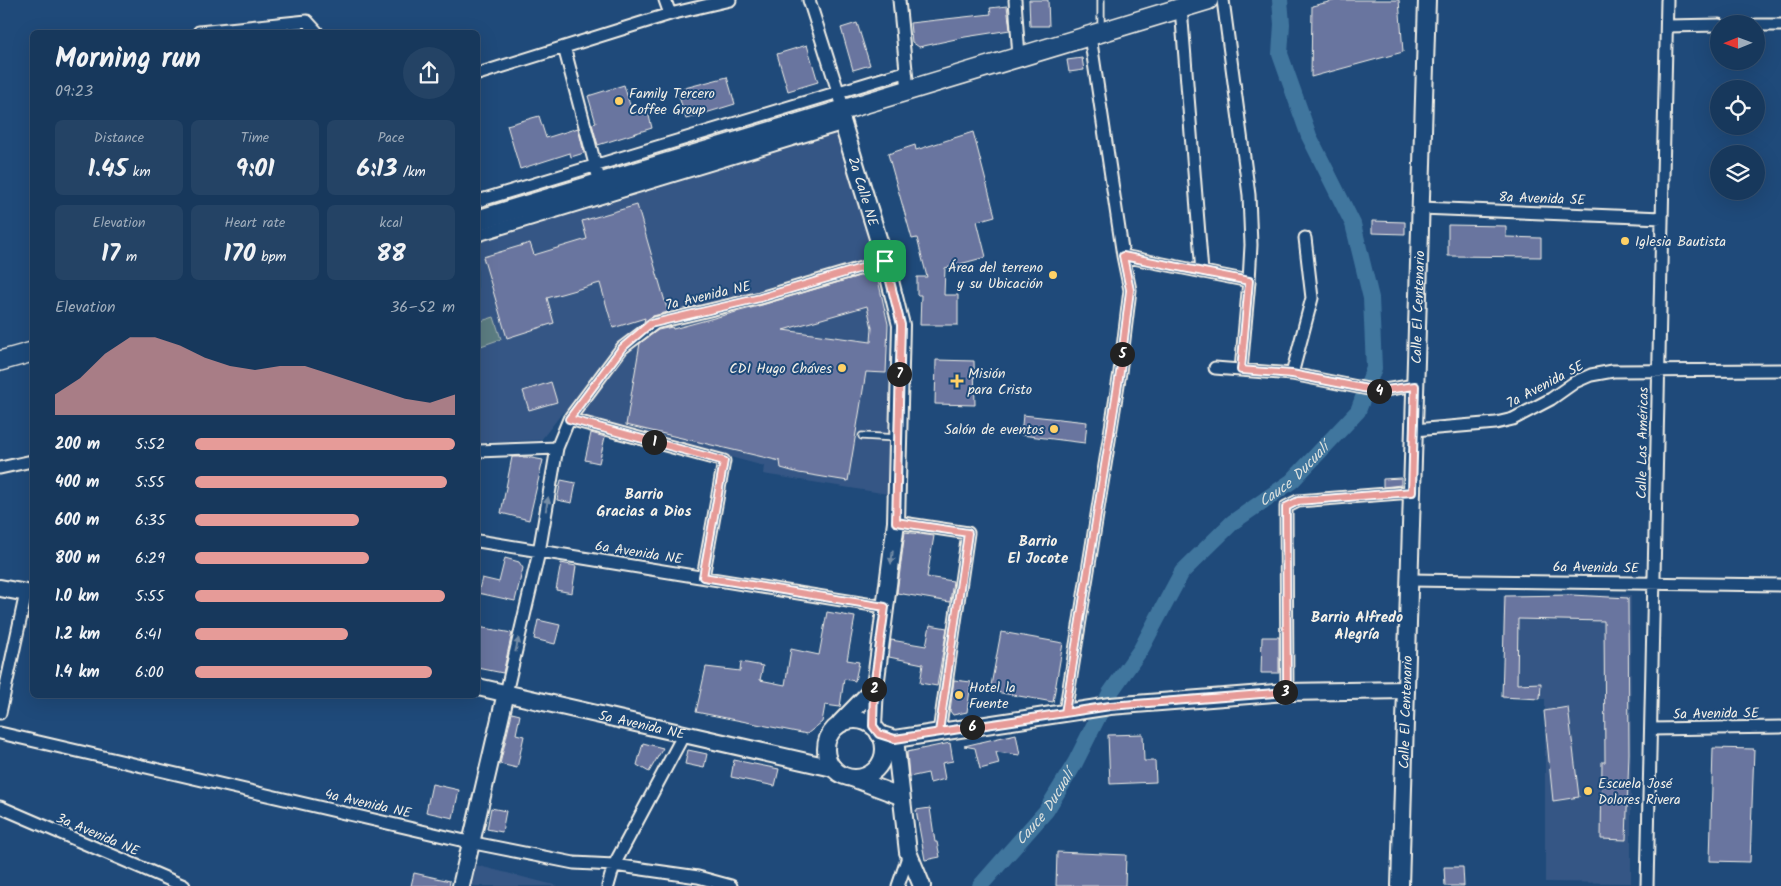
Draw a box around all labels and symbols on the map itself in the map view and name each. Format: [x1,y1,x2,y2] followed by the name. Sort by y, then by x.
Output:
[1710,15,1765,70] north arrow
[629,83,715,121] place label: Family Tercero Coffee Group
[613,95,625,107] marker: Family Tercero Coffee Group
[842,154,884,230] street label: 2a Calle NE
[1498,186,1587,212] street label: 8a Avenida SE
[1635,231,1726,253] place label: Iglesia Bautista
[1619,235,1631,247] marker: Iglesia Bautista
[864,240,906,282] pin
[1406,250,1431,364] street label: Calle El Centenario
[948,257,1043,295] place label: Área del terreno y su Ubicación
[1047,269,1059,281] marker: Área del terreno y su Ubicación
[663,275,754,316] street label: 7a Avenida NE
[1110,342,1134,366] pin: 5
[1503,355,1589,415] street label: 7a Avenida SE
[729,358,832,380] place label: CDI Hugo Cháves
[836,362,848,374] marker: CDI Hugo Cháves
[886,362,912,386] pin: 7
[967,363,1032,401] place label: Misión para Cristo
[950,374,964,388] marker: Misión para Cristo
[1366,378,1392,404] pin: 4
[1631,387,1655,499] street label: Calle Las Américas
[945,419,1044,441] place label: Salón de eventos
[1048,423,1060,435] marker: Salón de eventos
[642,430,666,454] pin: 1
[1254,434,1339,514] water label: Cauce Ducualí
[597,483,691,524] district label: Barrio Gracias a Dios
[544,496,552,512] one-way arrow
[1008,530,1069,571] district label: Barrio El Jocote
[594,535,685,571] street label: 6a Avenida NE
[887,549,895,565] one-way arrow
[1553,556,1640,580] street label: 6a Avenida SE
[1311,606,1403,647] district label: Barrio Alfredo Alegría
[513,638,521,653] one-way arrow
[1394,655,1419,769] street label: Calle El Centenario
[862,676,886,702] pin: 2
[969,677,1015,715] place label: Hotel la Fuente
[1272,680,1298,704] pin: 3
[953,689,965,701] marker: Hotel la Fuente
[1673,702,1760,726] street label: 5a Avenida SE
[596,705,688,746] street label: 5a Avenida NE
[960,714,984,740] pin: 6
[1010,761,1084,851] water label: Cauce Ducualí
[1598,773,1681,811] place label: Escuela José Dolores Rivera
[322,783,414,825] street label: 4a Avenida NE
[1582,785,1594,797] marker: Escuela José Dolores Rivera
[53,807,143,863] street label: 3a Avenida NE

